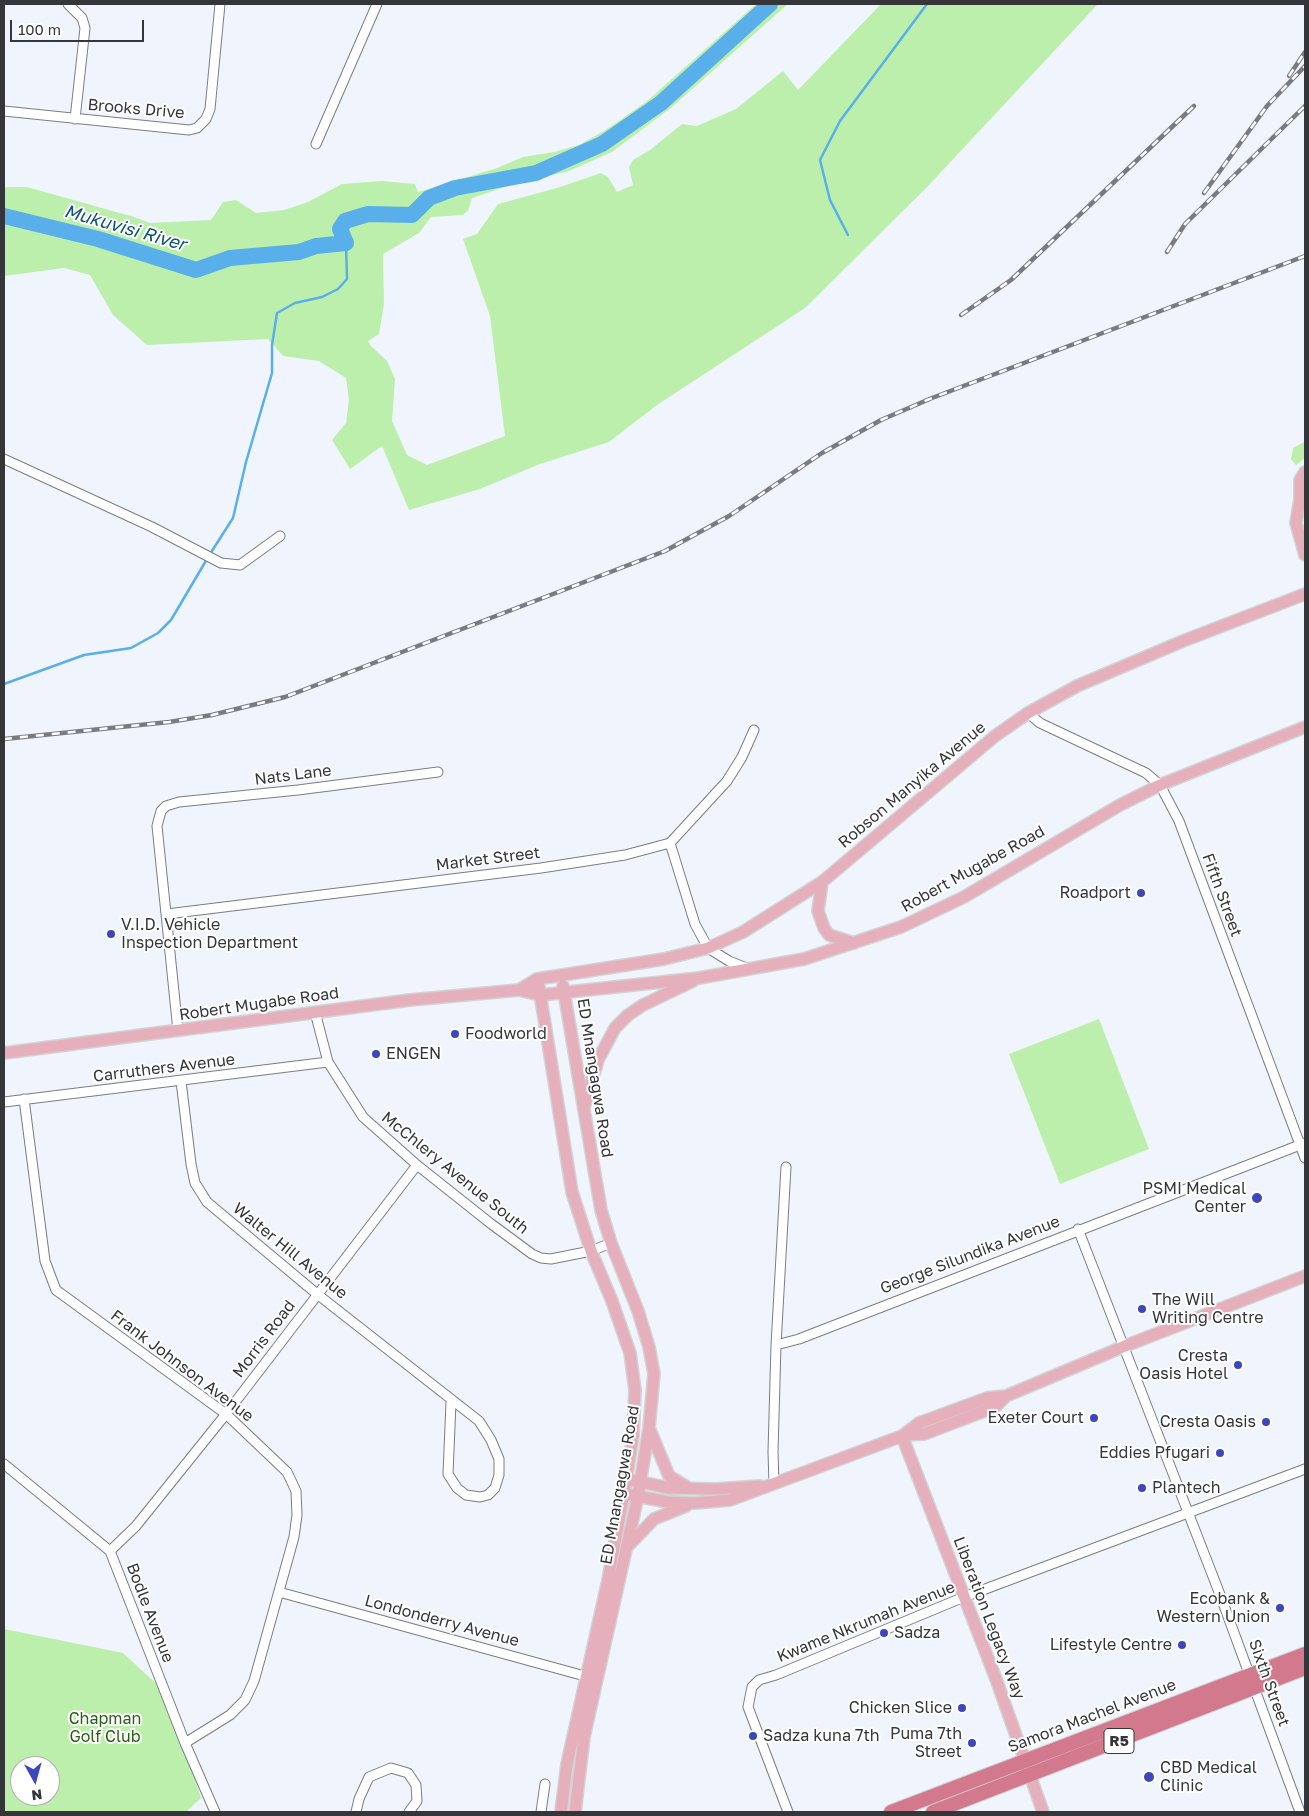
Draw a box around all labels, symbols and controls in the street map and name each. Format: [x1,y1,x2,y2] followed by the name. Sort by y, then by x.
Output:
[12,10,146,42] scale bar
[18,20,61,38] text: 100 m
[87,95,185,123] street label: Brooks Drive
[62,200,188,256] water label: Mukuvisi River
[835,718,989,852] street label: Robson Manyika Avenue
[253,761,333,789] street label: Nats Lane
[898,822,1048,916] street label: Robert Mugabe Road
[435,843,541,875] street label: Market Street
[1198,851,1246,939] street label: Fifth Street
[1059,883,1131,903] place label: Roadport
[1135,887,1147,899] marker: Roadport
[121,915,298,953] place label: V.I.D. Vehicle Inspection Department
[105,928,117,940] marker: V.I.D. Vehicle Inspection Department
[178,983,340,1025] street label: Robert Mugabe Road
[573,997,617,1159] street label: ED Mnangagwa Road
[465,1024,547,1044] place label: Foodworld
[449,1028,461,1040] marker: Foodworld
[386,1044,441,1064] place label: ENGEN
[370,1048,382,1060] marker: ENGEN
[92,1050,236,1086] street label: Carruthers Avenue
[378,1108,532,1238] street label: McChlery Avenue South
[1142,1179,1246,1217] place label: PSMI Medical Center
[1250,1191,1264,1205] marker: PSMI Medical Center
[229,1199,351,1303] street label: Walter Hill Avenue
[877,1212,1063,1298] street label: George Silundika Avenue
[1152,1290,1264,1328] place label: The Will Writing Centre
[229,1297,299,1381] street label: Morris Road
[1136,1303,1148,1315] marker: The Will Writing Centre
[107,1306,257,1426] street label: Frank Johnson Avenue
[1139,1346,1228,1384] place label: Cresta Oasis Hotel
[1232,1359,1244,1371] marker: Cresta Oasis Hotel
[597,1404,643,1566] street label: ED Mnangagwa Road
[987,1408,1084,1428] place label: Exeter Court
[1088,1412,1100,1424] marker: Exeter Court
[1160,1412,1256,1432] place label: Cresta Oasis
[1260,1416,1272,1428] marker: Cresta Oasis
[1099,1443,1210,1463] place label: Eddies Pfugari
[1214,1447,1226,1459] marker: Eddies Pfugari
[1152,1478,1221,1498] place label: Plantech
[1136,1482,1148,1494] marker: Plantech
[949,1534,1029,1702] street label: Liberation Legacy Way
[122,1561,178,1665] street label: Bodle Avenue
[774,1577,958,1667] street label: Kwame Nkrumah Avenue
[1157,1589,1270,1627] place label: Ecobank & Western Union
[363,1591,521,1651] street label: Londonderry Avenue
[1274,1602,1286,1614] marker: Ecobank & Western Union
[894,1623,940,1643] place label: Sadza
[878,1627,890,1639] marker: Sadza
[1050,1635,1172,1655] place label: Lifestyle Centre
[1244,1637,1294,1729] street label: Sixth Street
[1176,1639,1188,1651] marker: Lifestyle Centre
[1005,1675,1179,1757] street label: Samora Machel Avenue
[849,1698,952,1718] place label: Chicken Slice
[956,1702,968,1714] marker: Chicken Slice
[69,1709,141,1747] park label: Chapman Golf Club
[890,1724,962,1762] place label: Puma 7th Street
[763,1726,880,1746] place label: Sadza kuna 7th
[1104,1728,1134,1754] road number: R5
[747,1730,759,1742] marker: Sadza kuna 7th
[966,1737,978,1749] marker: Puma 7th Street
[10,1756,60,1806] north arrow
[1160,1758,1257,1796] place label: CBD Medical Clinic
[1142,1770,1156,1784] marker: CBD Medical Clinic
[30,1786,43,1804] text: N

